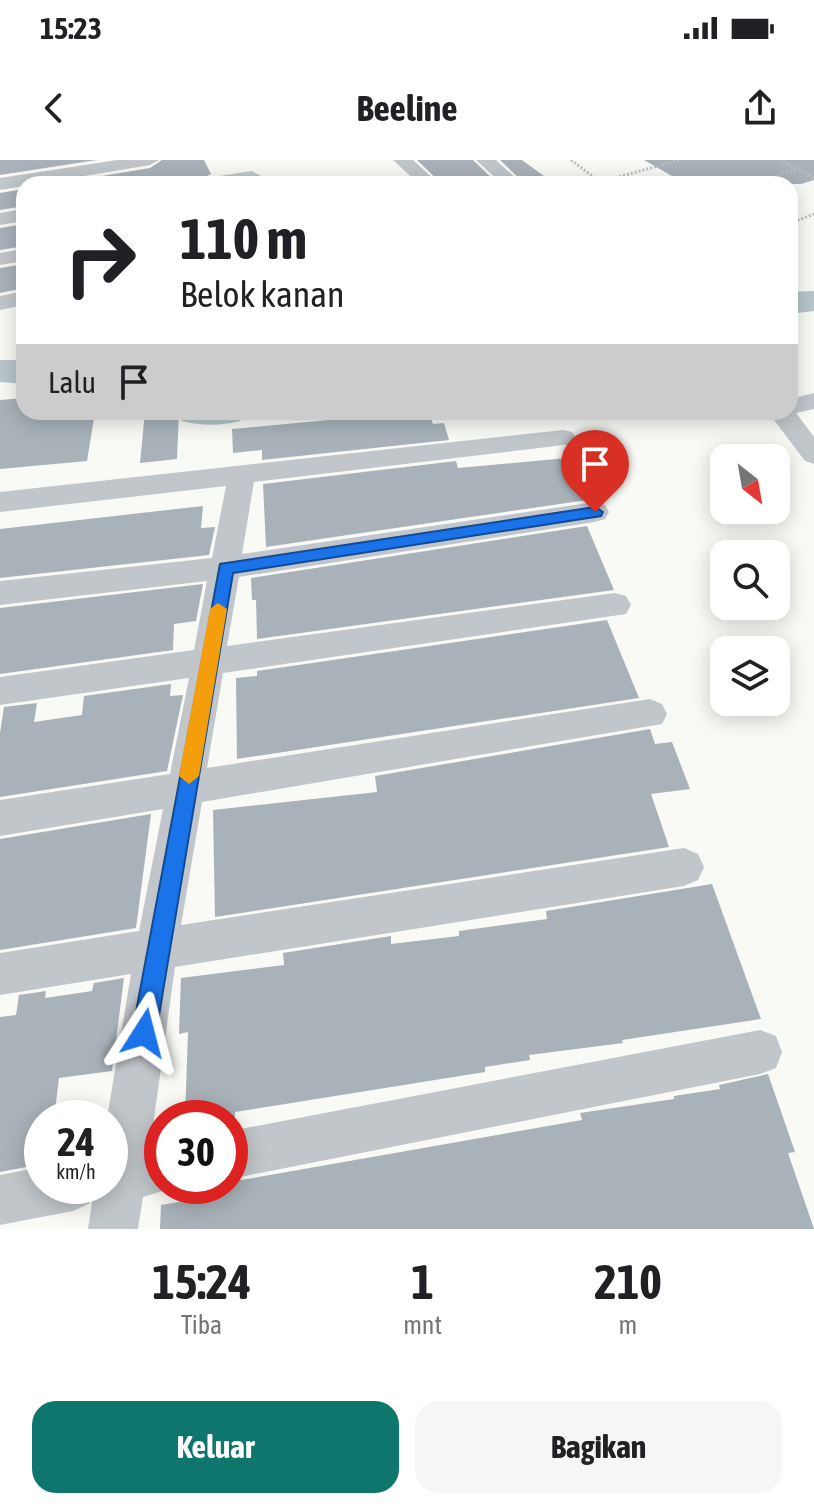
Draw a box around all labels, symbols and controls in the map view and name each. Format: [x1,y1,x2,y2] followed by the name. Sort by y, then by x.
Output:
[40,11,102,45] text: 15:23
[32,86,76,130] icon: back
[738,86,782,130] icon: share
[356,87,458,129] text: Beeline
[180,207,307,271] text: 110 m
[48,208,152,312] icon: right
[180,273,345,315] text: Belok kanan
[112,360,156,404] icon: arrive
[48,365,96,399] text: Lalu
[561,430,629,512] pin
[573,442,617,486] icon: arrive
[710,444,790,524] north arrow
[710,444,790,716] map controls
[710,540,790,620] button: search
[710,636,790,716] button: layers
[102,991,186,1075] position arrow
[144,1100,248,1204] speed limit sign: 30
[57,1119,95,1164] text: 24
[56,1160,96,1183] text: km/h
[152,1254,251,1309] text: 15:24
[411,1254,434,1309] text: 1
[594,1254,662,1309] text: 210
[181,1310,222,1340] text: Tiba
[403,1310,442,1340] text: mnt
[619,1310,637,1340] text: m
[32,1401,399,1493] button: Keluar
[415,1401,782,1493] button: Bagikan

